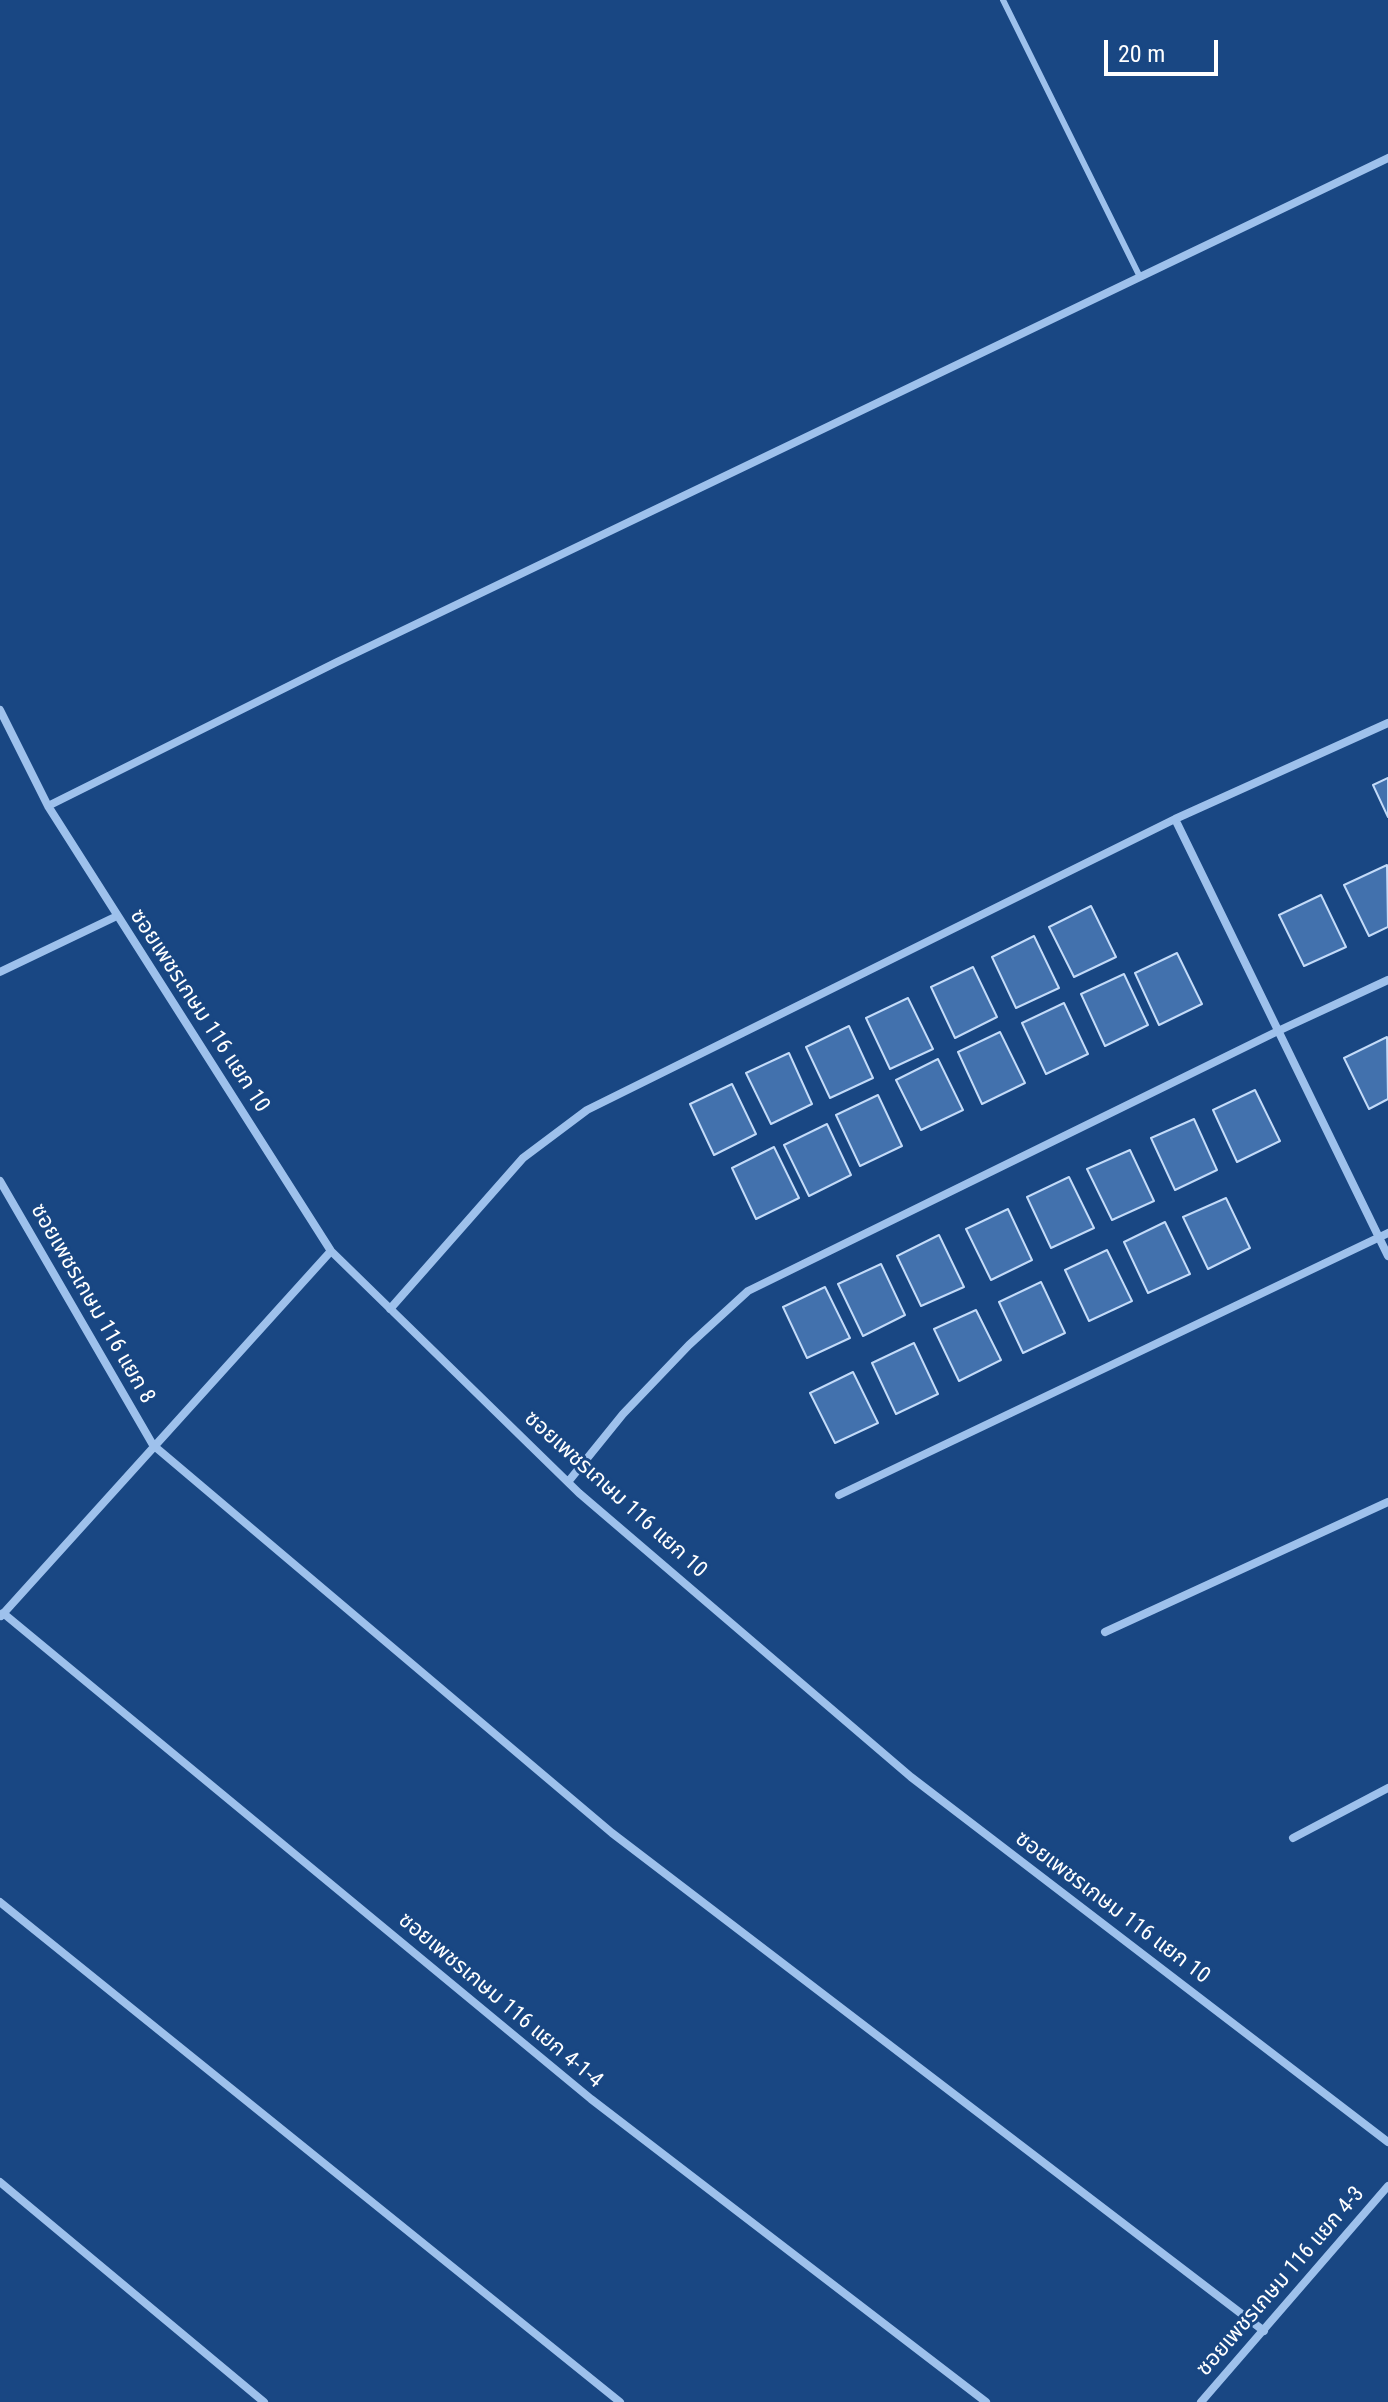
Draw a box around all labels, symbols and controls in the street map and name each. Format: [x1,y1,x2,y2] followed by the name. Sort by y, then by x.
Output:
[1108,24,1222,74] scale bar
[1118,40,1165,68] text: 20 m
[123,904,275,1118] street label: ซอยเพชรเกษม 116 แยก 10
[24,1199,160,1409] street label: ซอยเพชรเกษม 116 แยก 8
[518,1406,712,1584] street label: ซอยเพชรเกษม 116 แยก 10
[1009,1826,1215,1990] street label: ซอยเพชรเกษม 116 แยก 10
[392,1908,608,2094] street label: ซอยเพชรเกษม 116 แยก 4-1-4
[1192,2182,1370,2382] street label: ซอยเพชรเกษม 116 แยก 4-3

